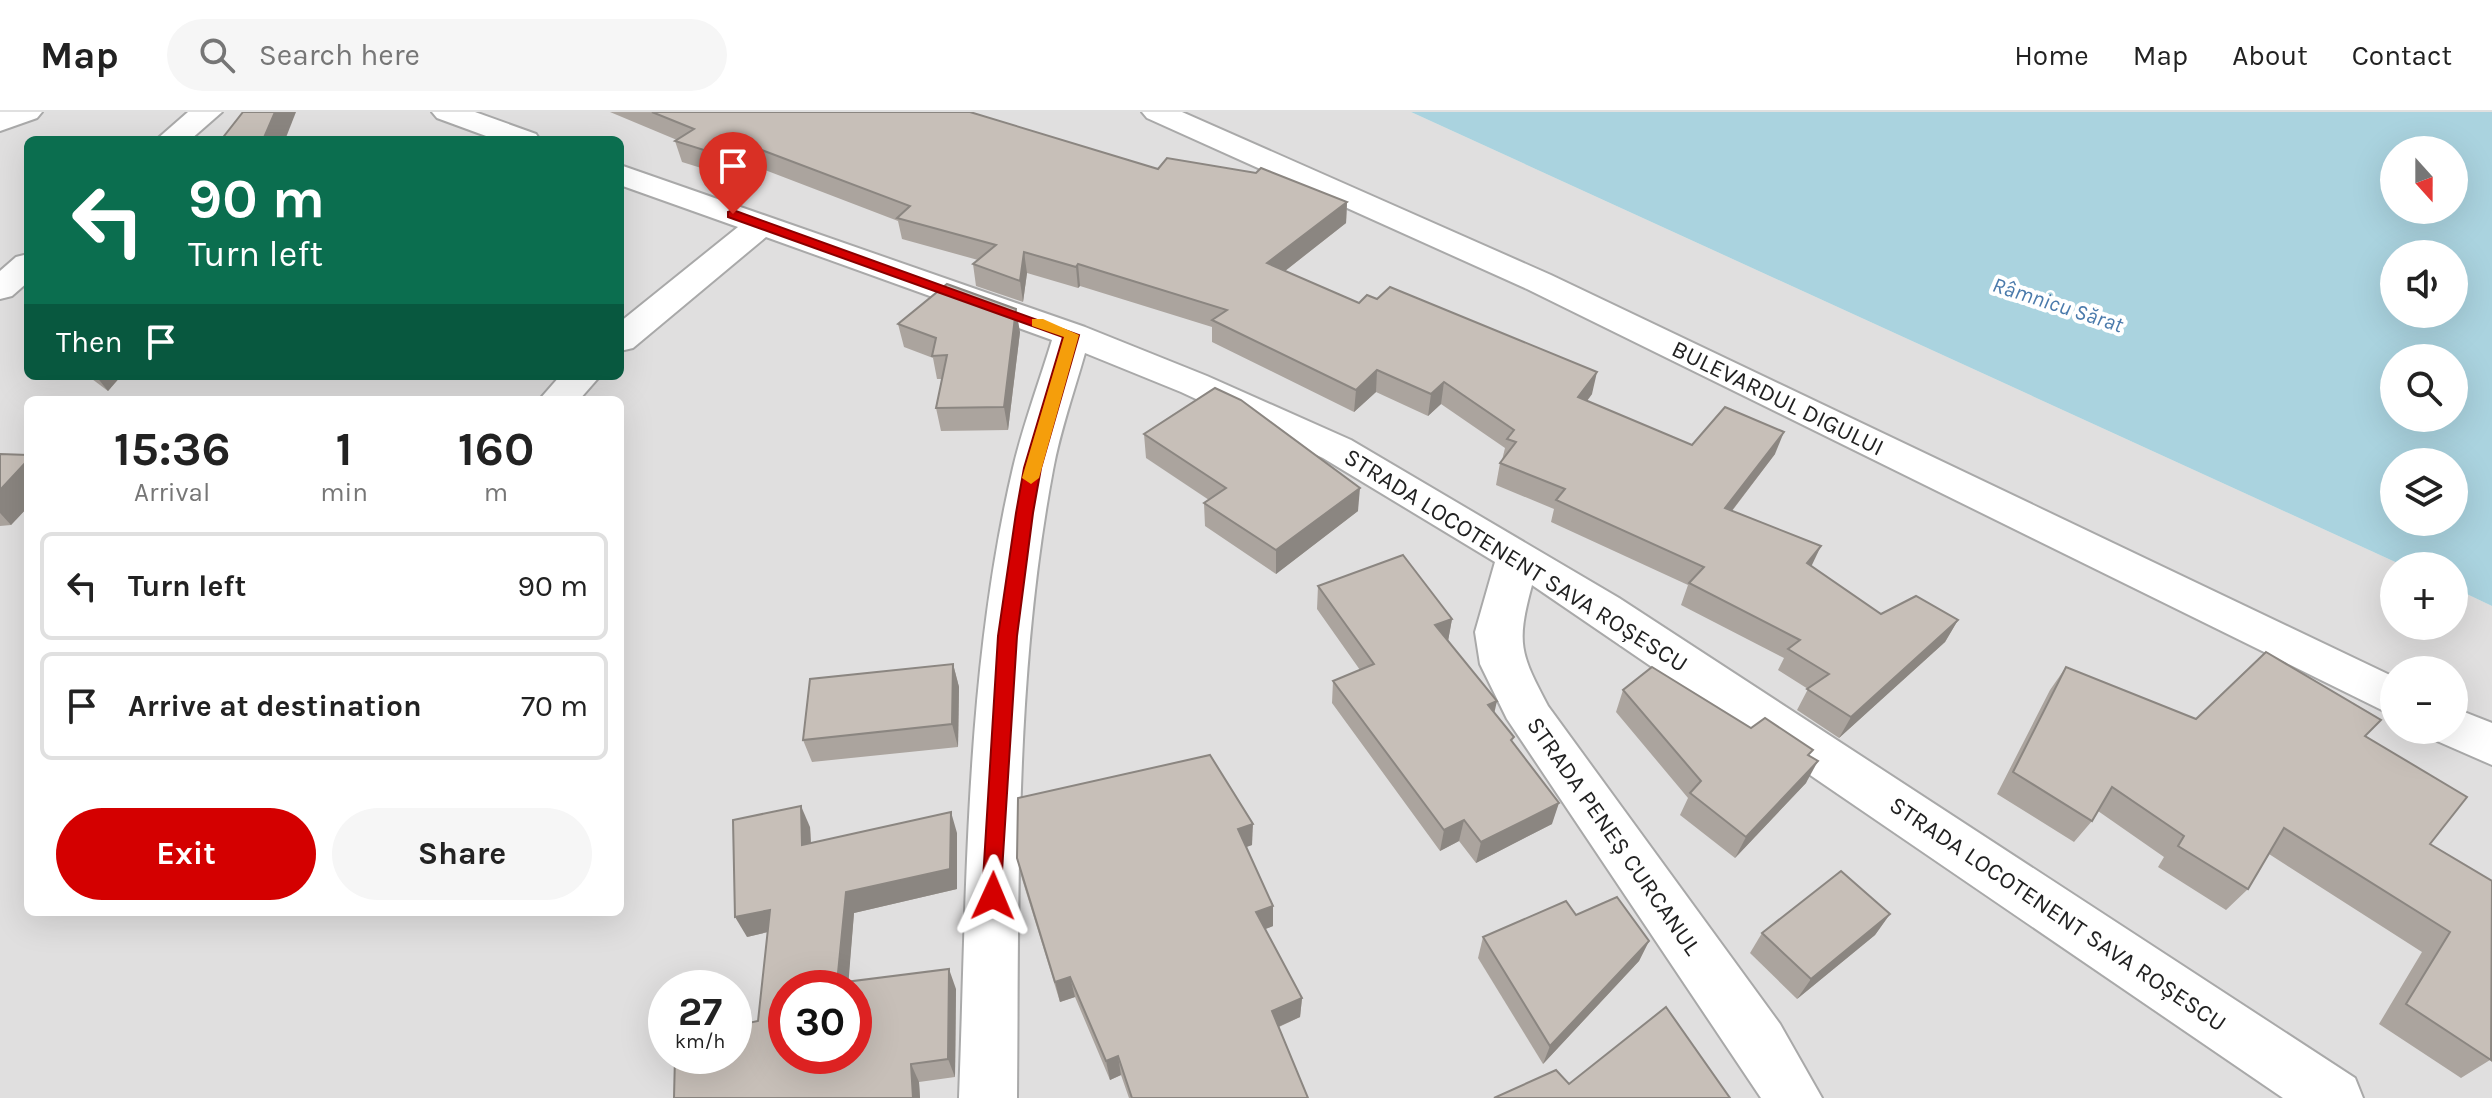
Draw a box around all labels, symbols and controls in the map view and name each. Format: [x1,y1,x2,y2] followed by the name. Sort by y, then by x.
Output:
[167,19,727,91] search box
[40,33,119,78] text: Map
[195,33,239,77] icon: search
[259,37,420,73] text: Search here
[2014,39,2089,72] text: Home
[2133,39,2188,72] text: Map
[2232,39,2308,72] text: About
[2352,39,2452,72] text: Contact
[699,132,767,214] pin
[2380,136,2468,224] north arrow
[2380,136,2468,744] map controls
[711,144,755,188] icon: arrive
[188,166,325,231] text: 90 m
[56,168,160,272] icon: left
[188,233,323,275] text: Turn left
[2380,240,2468,328] button: sound
[1989,272,2127,338] water label: Râmnicu Sărat
[139,320,183,364] icon: arrive
[56,324,123,360] text: Then
[1667,335,1889,461] street label: BULEVARDUL DIGULUI
[2380,344,2468,432] button: search
[114,421,231,477] text: 15:36
[336,421,353,477] text: 1
[458,421,534,477] text: 160
[1339,442,1693,678] street label: STRADA LOCOTENENT SAVA ROȘESCU
[2380,448,2468,536] button: layers
[134,477,210,508] text: Arrival
[320,477,368,508] text: min
[484,477,508,508] text: m
[2380,552,2468,640] button: +
[60,564,104,608] icon: left
[128,568,246,604] text: Turn left
[518,568,588,604] text: 90 m
[2380,656,2468,744] button: −
[60,684,104,728] icon: arrive
[128,688,422,724] text: Arrive at destination
[521,688,588,724] text: 70 m
[1521,712,1707,961] street label: STRADA PENEȘ CURCANUL
[1884,791,2232,1037] street label: STRADA LOCOTENENT SAVA ROȘESCU
[56,808,316,900] button: Exit
[332,808,592,900] button: Share
[951,854,1035,938] position arrow
[768,970,872,1074] speed limit sign: 30
[678,988,722,1035] text: 27
[675,1030,725,1053] text: km/h

